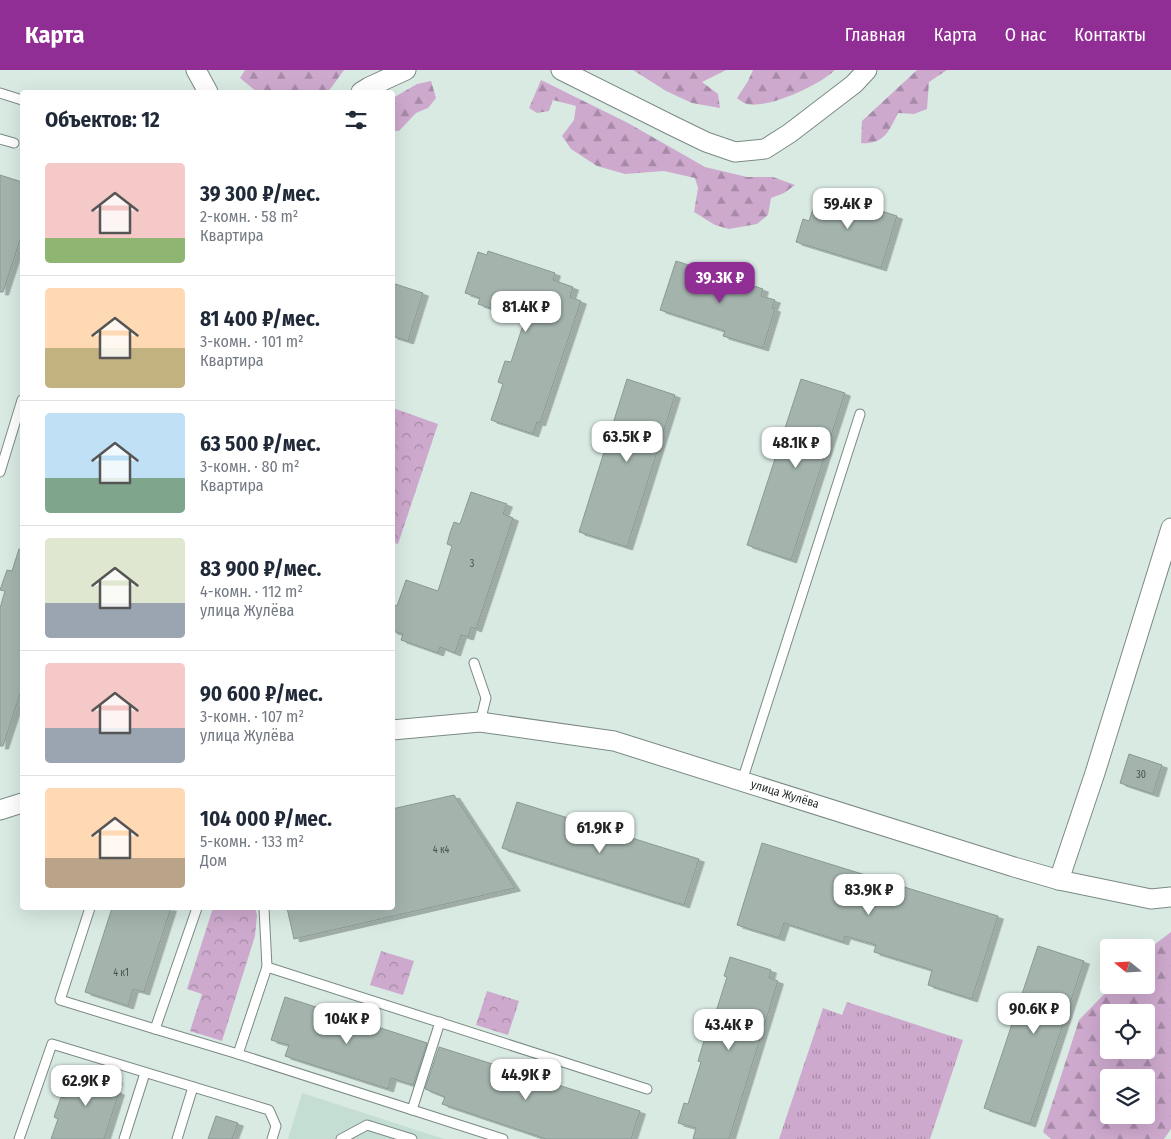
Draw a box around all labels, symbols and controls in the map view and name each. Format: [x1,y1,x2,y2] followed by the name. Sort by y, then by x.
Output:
[25,21,84,49] text: Карта
[845,24,906,46] text: Главная
[934,24,977,46] text: Карта
[1005,24,1046,46] text: О нас
[1074,24,1146,46] text: Контакты
[342,106,370,134] icon: filters
[45,107,160,133] text: Объектов: 12
[200,181,320,207] text: 39 300 ₽/мес.
[85,183,145,243] icon: home
[802,188,894,230] pin: 59.4K ₽
[824,194,872,213] text: 59.4K ₽
[200,207,298,226] text: 2-комн. · 58 m²
[200,226,264,245] text: Квартира
[674,262,766,304] pin: 39.3K ₽
[696,268,744,287] text: 39.3K ₽
[480,290,572,333] pin: 81.4K ₽
[502,297,550,316] text: 81.4K ₽
[200,306,320,332] text: 81 400 ₽/мес.
[85,308,145,368] icon: home
[200,332,304,351] text: 3-комн. · 101 m²
[200,351,264,370] text: Квартира
[581,420,673,463] pin: 63.5K ₽
[750,426,842,469] pin: 48.1K ₽
[603,427,651,446] text: 63.5K ₽
[200,431,321,457] text: 63 500 ₽/мес.
[85,433,145,493] icon: home
[773,433,819,452] text: 48.1K ₽
[200,457,300,476] text: 3-комн. · 80 m²
[200,476,264,495] text: Квартира
[200,556,321,582] text: 83 900 ₽/мес.
[85,558,145,618] icon: home
[470,558,475,570] house number: 3
[200,582,303,601] text: 4-комн. · 112 m²
[200,601,294,620] text: улица Жулёва
[200,681,323,707] text: 90 600 ₽/мес.
[85,683,145,743] icon: home
[200,707,304,726] text: 3-комн. · 107 m²
[200,726,294,745] text: улица Жулёва
[1136,769,1146,781] house number: 30
[749,777,821,811] street label: улица Жулёва
[200,806,332,832] text: 104 000 ₽/мес.
[85,808,145,868] icon: home
[554,812,646,854] pin: 61.9K ₽
[576,818,624,837] text: 61.9K ₽
[200,832,304,851] text: 5-комн. · 133 m²
[433,844,449,856] house number: 4 к4
[200,851,227,870] text: Дом
[823,874,915,916] pin: 83.9K ₽
[845,880,893,899] text: 83.9K ₽
[1100,939,1155,994] north arrow
[1100,939,1155,1124] map controls
[113,967,129,979] house number: 4 к1
[988,992,1080,1035] pin: 90.6K ₽
[1009,999,1059,1018] text: 90.6K ₽
[306,1002,388,1045] pin: 104K ₽
[1100,1004,1155,1059] button: locate
[683,1008,775,1051] pin: 43.4K ₽
[324,1009,370,1028] text: 104K ₽
[705,1015,753,1034] text: 43.4K ₽
[480,1058,572,1101] pin: 44.9K ₽
[40,1064,132,1107] pin: 62.9K ₽
[501,1065,551,1084] text: 44.9K ₽
[1100,1069,1155,1124] button: layers
[62,1071,110,1090] text: 62.9K ₽

